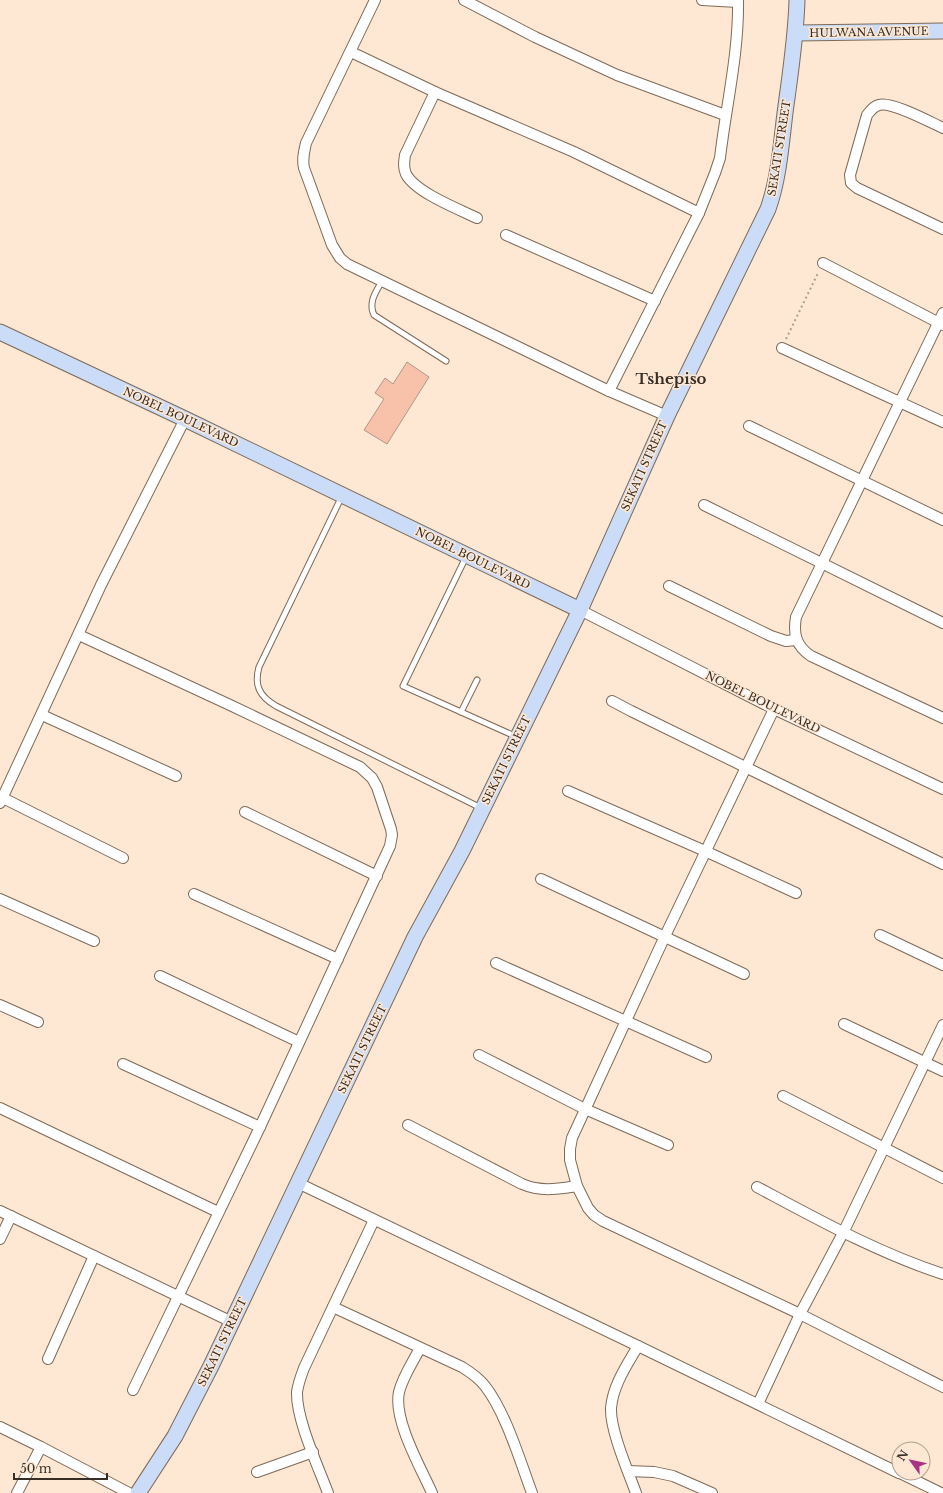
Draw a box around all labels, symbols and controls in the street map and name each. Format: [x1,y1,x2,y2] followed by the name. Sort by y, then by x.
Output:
[809,24,929,40] street label: HULWANA AVENUE
[764,99,794,197] street label: SEKATI STREET
[635,369,707,388] district label: Tshepiso
[121,384,241,450] street label: NOBEL BOULEVARD
[618,419,670,513] street label: SEKATI STREET
[413,524,533,592] street label: NOBEL BOULEVARD
[703,668,823,736] street label: NOBEL BOULEVARD
[478,713,534,807] street label: SEKATI STREET
[334,1002,390,1096] street label: SEKATI STREET
[194,1295,250,1389] street label: SEKATI STREET
[891,1441,931,1481] north arrow
[894,1447,912,1464] text: N
[14,1455,107,1481] scale bar
[20,1461,52,1476] text: 50 m

